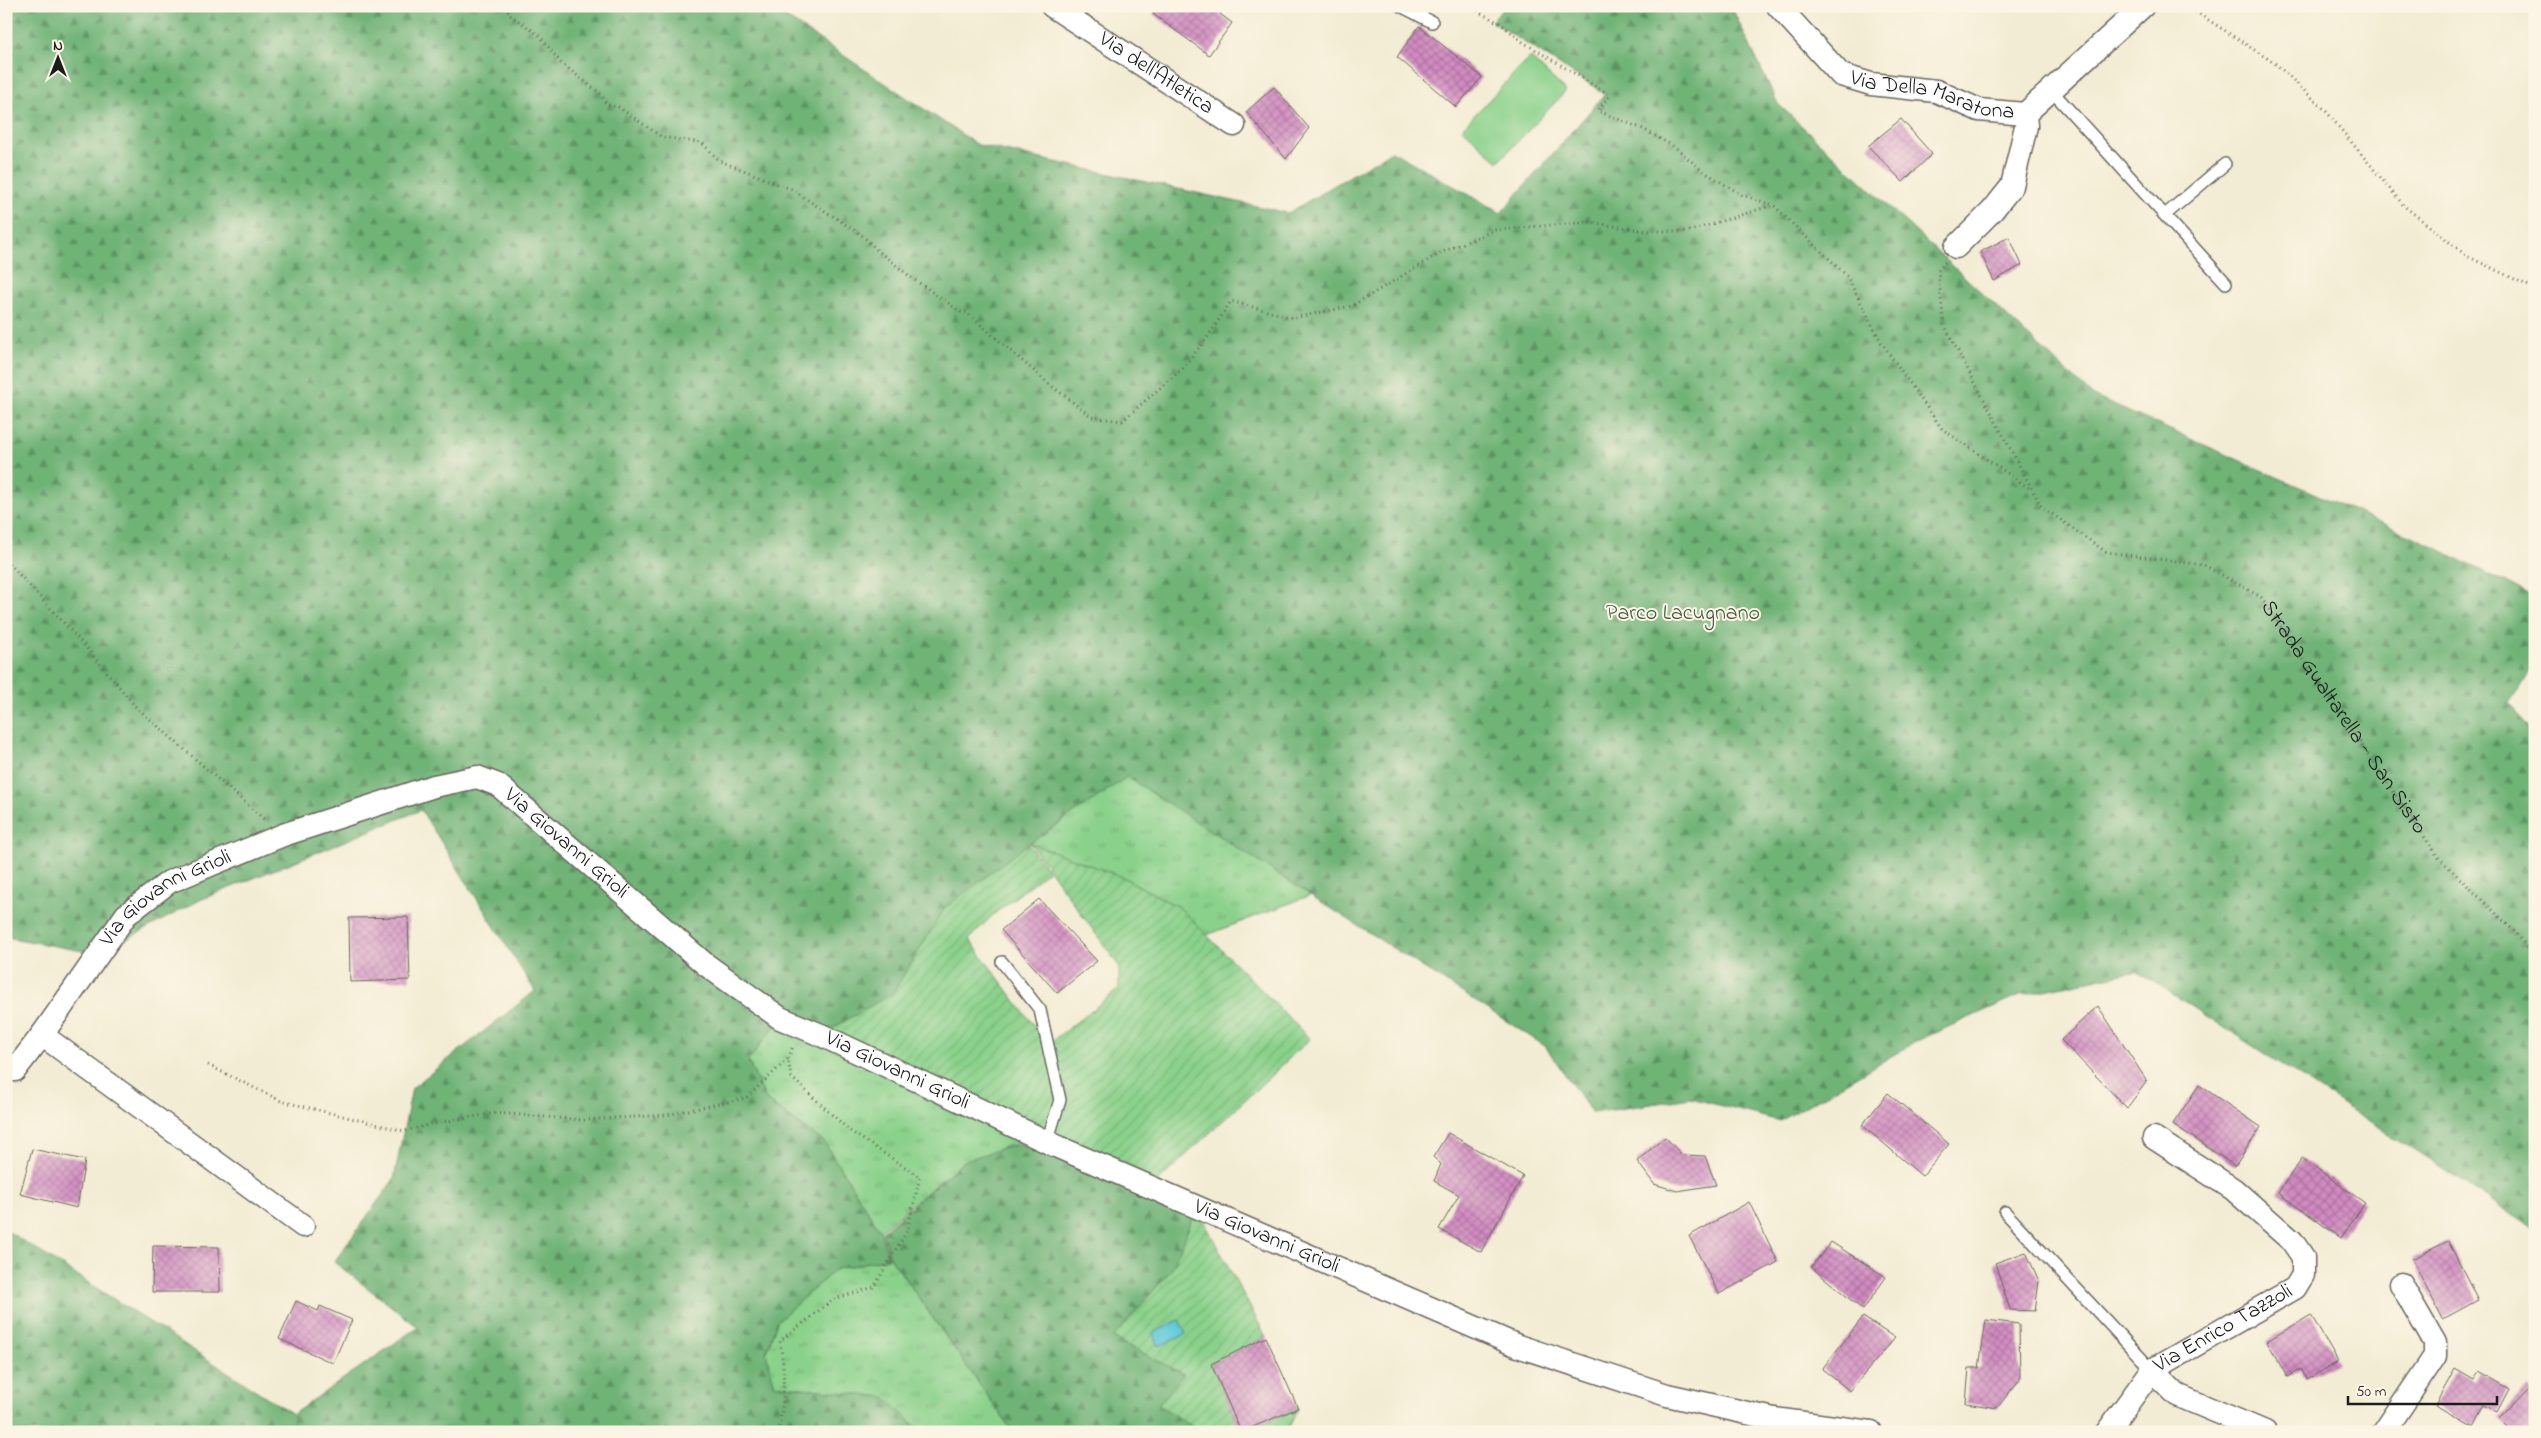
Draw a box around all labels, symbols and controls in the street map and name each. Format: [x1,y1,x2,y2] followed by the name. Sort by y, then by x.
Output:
[1091,24,1220,123] street label: Via dell'Atletica
[32,32,82,82] north arrow
[53,36,63,57] text: N
[1845,62,2016,129] street label: Via Della Maratona
[2252,594,2434,841] street label: Strada Gualtarella - San Sisto
[1606,598,1760,631] park label: Parco Lacugnano
[495,780,636,907] street label: Via Giovanni Grioli
[92,842,237,954] street label: Via Giovanni Grioli
[819,1023,975,1119] street label: Via Giovanni Grioli
[1187,1191,1345,1283] street label: Via Giovanni Grioli
[2147,1276,2299,1382] street label: Via Enrico Tazzoli
[2348,1373,2497,1405] scale bar
[2356,1381,2387,1403] text: 50 m

